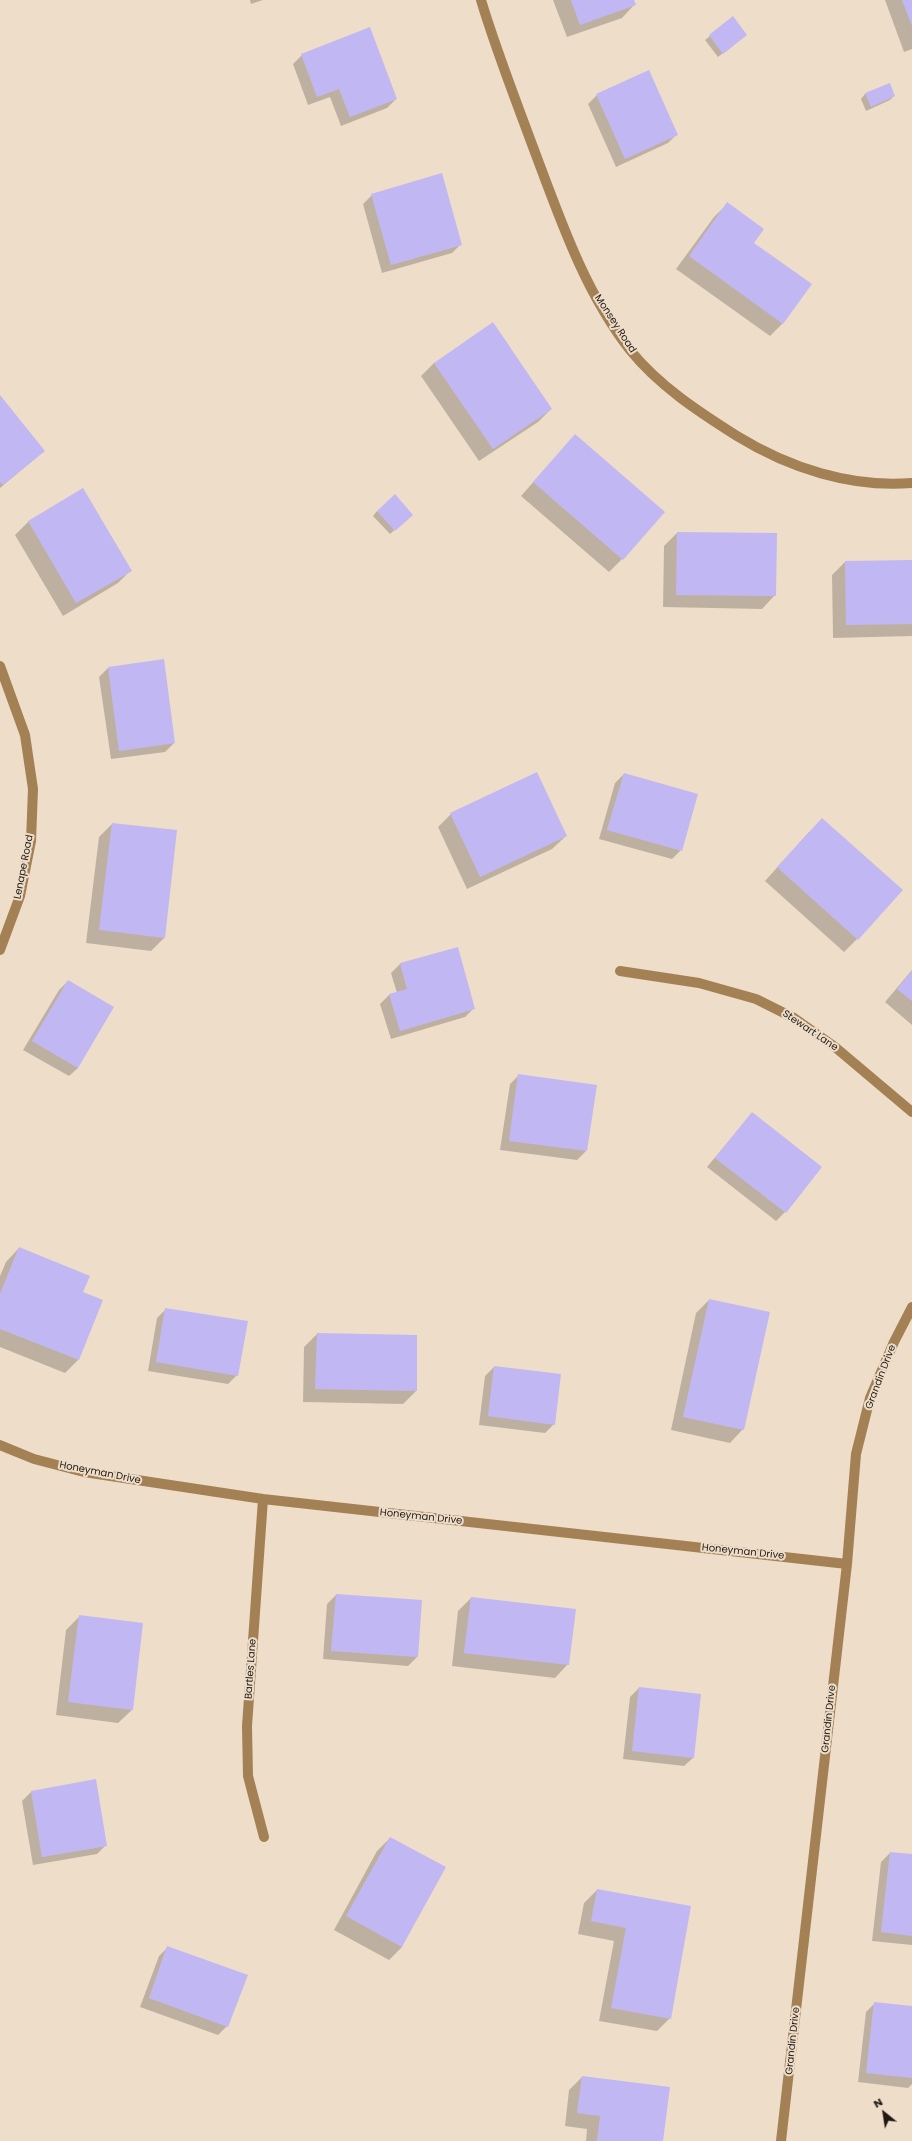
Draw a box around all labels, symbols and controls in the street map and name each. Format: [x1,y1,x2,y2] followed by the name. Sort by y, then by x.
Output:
[592,293,638,355] street label: Monsey Road
[12,834,36,900] street label: Lenape Road
[780,1008,840,1054] street label: Stewart Lane
[863,1343,899,1411] street label: Grandin Drive
[58,1459,142,1487] street label: Honeyman Drive
[379,1507,463,1527] street label: Honeyman Drive
[701,1542,785,1562] street label: Honeyman Drive
[243,1638,259,1700] street label: Bartles Lane
[819,1685,839,1753] street label: Grandin Drive
[783,2007,803,2075] street label: Grandin Drive
[864,2093,904,2133] north arrow
[870,2094,886,2112] text: N

